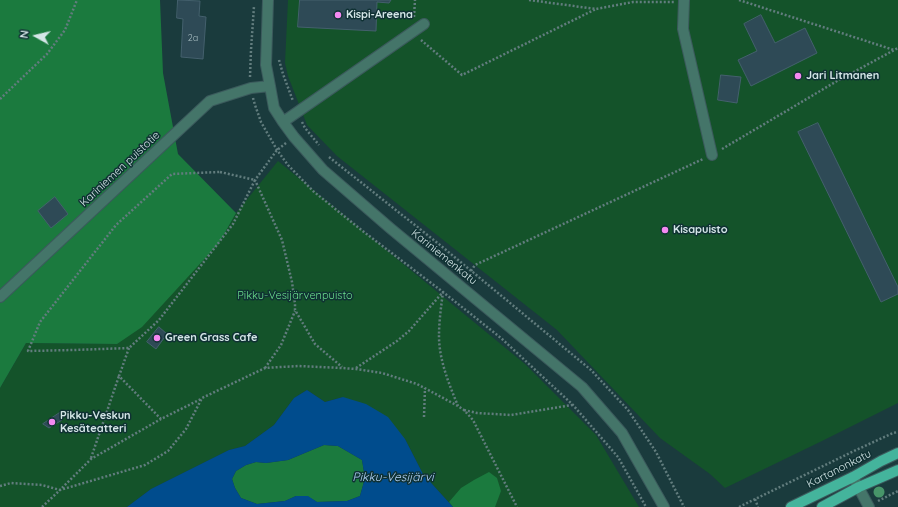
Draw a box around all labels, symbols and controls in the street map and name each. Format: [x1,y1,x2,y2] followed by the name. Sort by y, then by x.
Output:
[346,8,413,22] place label: Kispi-Areena
[333,10,343,20] marker: Kispi-Areena
[16,16,56,56] north arrow
[17,29,32,39] text: N
[188,33,198,43] house number: 2a
[806,69,879,83] place label: Jari Litmanen
[793,71,803,81] marker: Jari Litmanen
[77,129,163,209] street label: Kariniemen puistotie
[673,223,728,237] place label: Kisapuisto
[660,225,670,235] marker: Kisapuisto
[408,226,480,288] street label: Kariniemenkatu
[237,289,353,303] park label: Pikku-Vesijärvenpuisto
[165,331,257,345] place label: Green Grass Cafe
[152,333,162,343] marker: Green Grass Cafe
[60,409,131,435] place label: Pikku-Veskun Kesäteatteri
[47,417,57,427] marker: Pikku-Veskun Kesäteatteri
[805,447,873,491] street label: Kartanonkatu
[352,470,434,484] water label: Pikku-Vesijärvi

